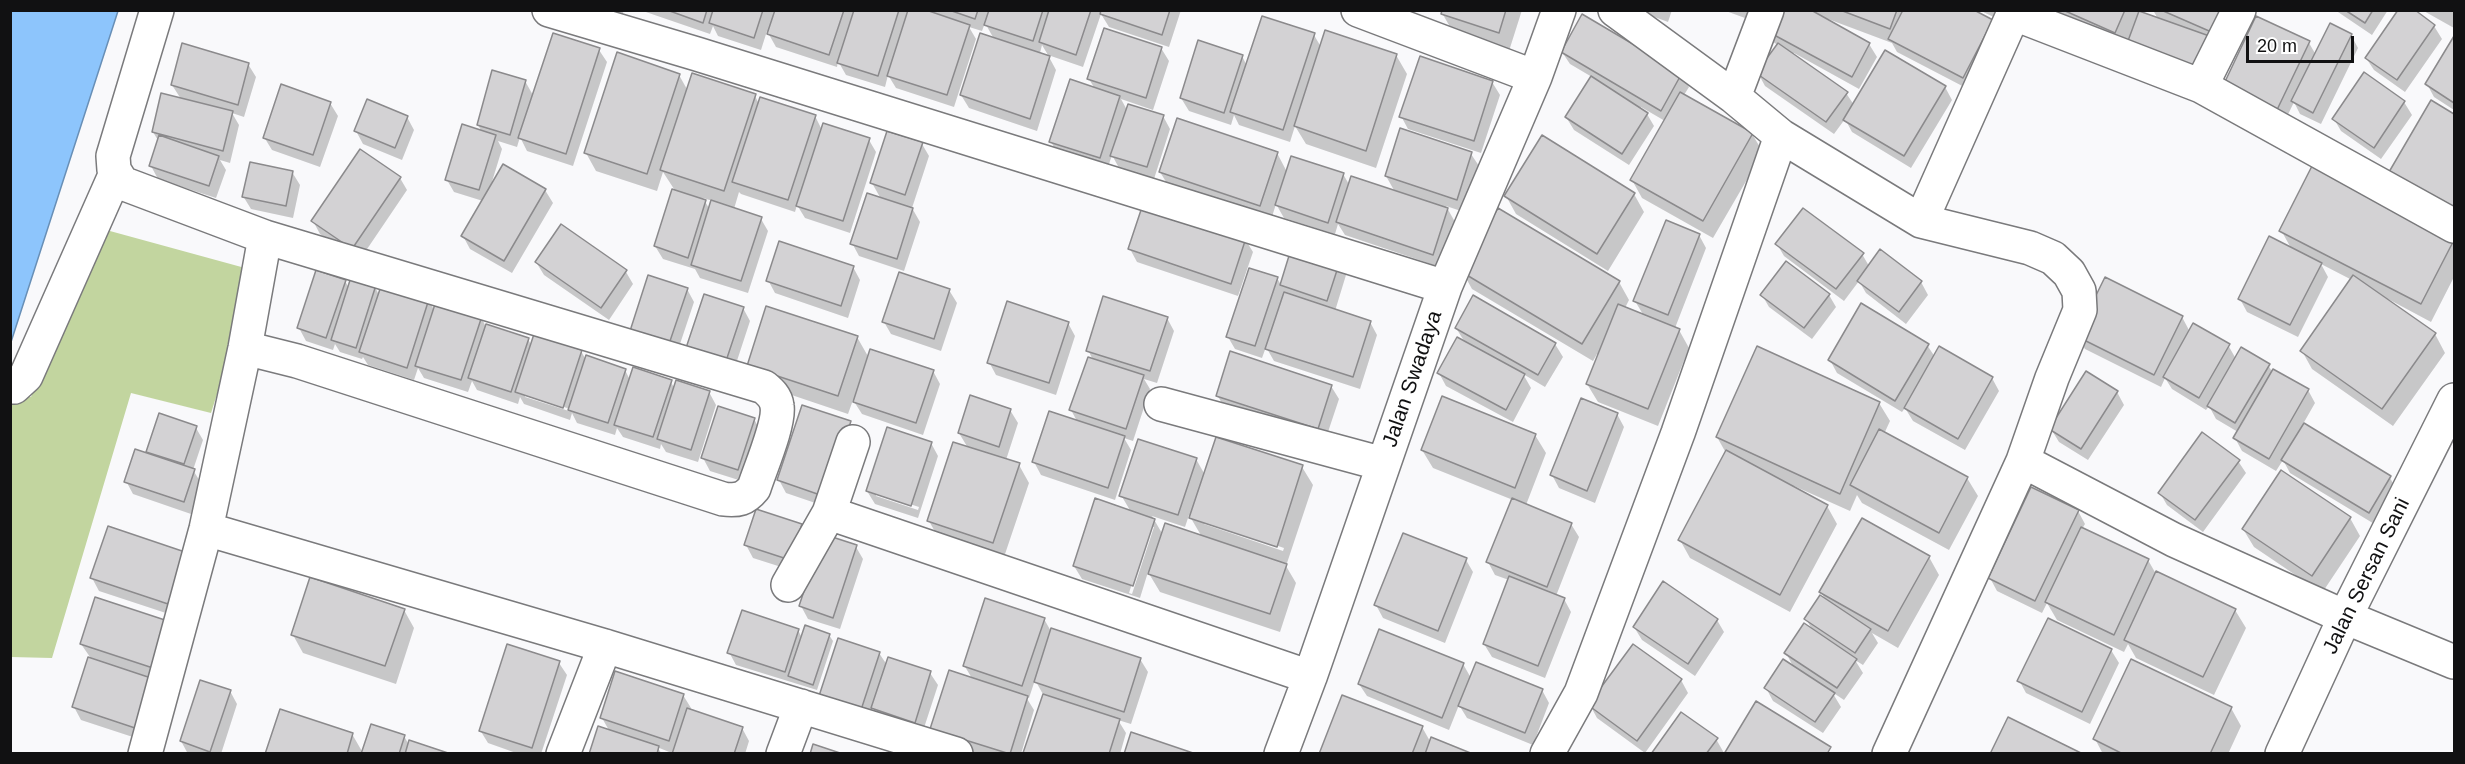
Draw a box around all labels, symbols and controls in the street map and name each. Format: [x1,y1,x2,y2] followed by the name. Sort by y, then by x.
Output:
[2249,24,2357,62] scale bar
[2257,36,2297,56] text: 20 m
[1378,308,1448,450] street label: Jalan Swadaya
[2318,494,2416,658] street label: Jalan Sersan Sani

